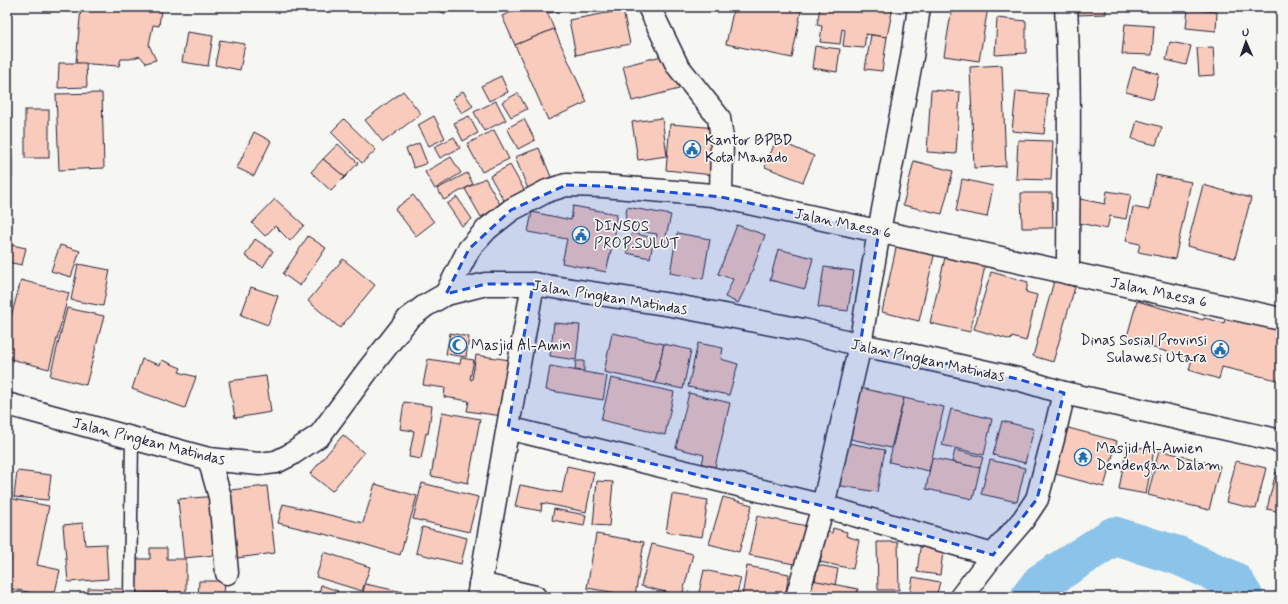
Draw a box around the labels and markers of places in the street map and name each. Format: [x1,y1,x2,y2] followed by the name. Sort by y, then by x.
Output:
[705,131,793,168] place label: Kantor BPBD Kota Manado
[682,139,702,159] public building icon: Kantor BPBD Kota Manado
[594,217,680,254] place label: DINSOS PROP.SULUT
[571,225,591,245] public building icon: DINSOS PROP.SULUT
[1080,331,1207,368] place label: Dinas Sosial Provinsi Sulawesi Utara
[448,335,468,355] mosque icon: Masjid Al-Amin
[471,336,571,356] place label: Masjid Al-Amin
[1210,339,1230,359] public building icon: Dinas Sosial Provinsi Sulawesi Utara
[1096,439,1221,477] place label: Masjid Al-Amien Dendengan Dalam
[1073,447,1093,467] temple icon: Masjid Al-Amien Dendengan Dalam

